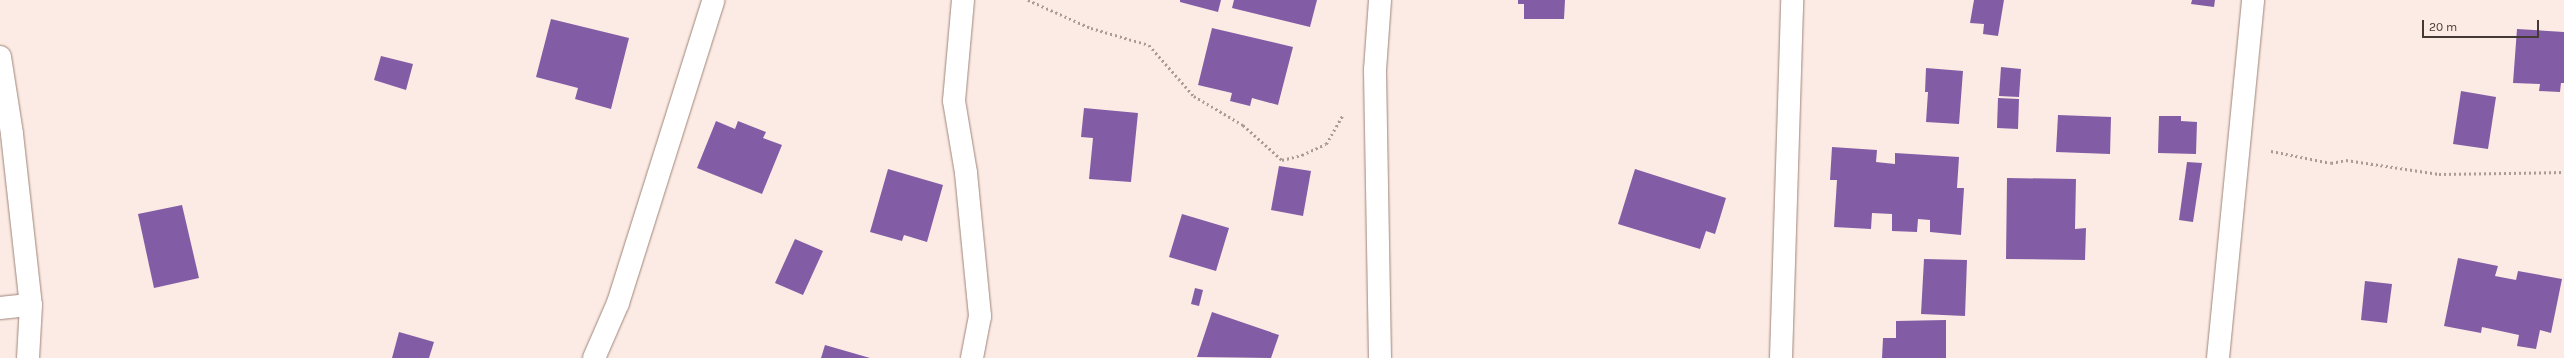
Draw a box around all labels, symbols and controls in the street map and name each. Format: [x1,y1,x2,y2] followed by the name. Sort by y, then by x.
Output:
[2424,12,2541,38] scale bar
[2429,20,2457,34] text: 20 m

